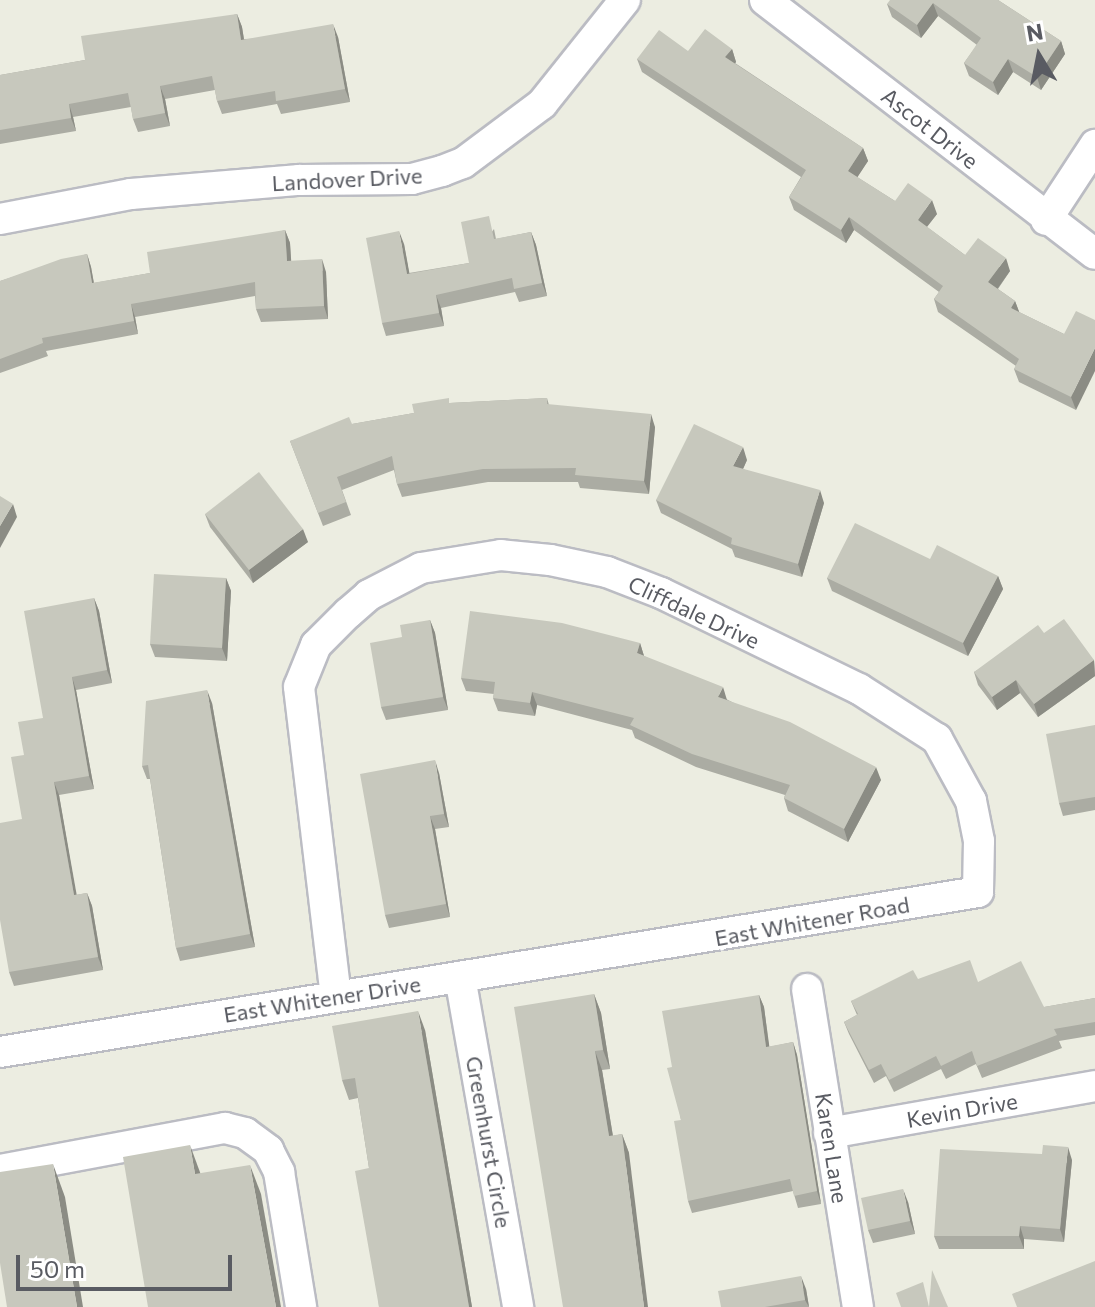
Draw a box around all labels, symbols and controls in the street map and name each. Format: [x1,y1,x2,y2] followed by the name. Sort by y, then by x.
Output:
[999,16,1079,96] north arrow
[1024,17,1045,47] text: N
[876,82,984,174] street label: Ascot Drive
[271,162,423,196] street label: Landover Drive
[624,570,764,654] street label: Cliffdale Drive
[712,891,912,951] street label: East Whitener Road
[222,970,422,1028] street label: East Whitener Drive
[461,1054,517,1230] street label: Greenhurst Circle
[904,1087,1020,1133] street label: Kevin Drive
[810,1091,854,1205] street label: Karen Lane
[20,1239,236,1289] scale bar
[30,1254,85,1283] text: 50 m

